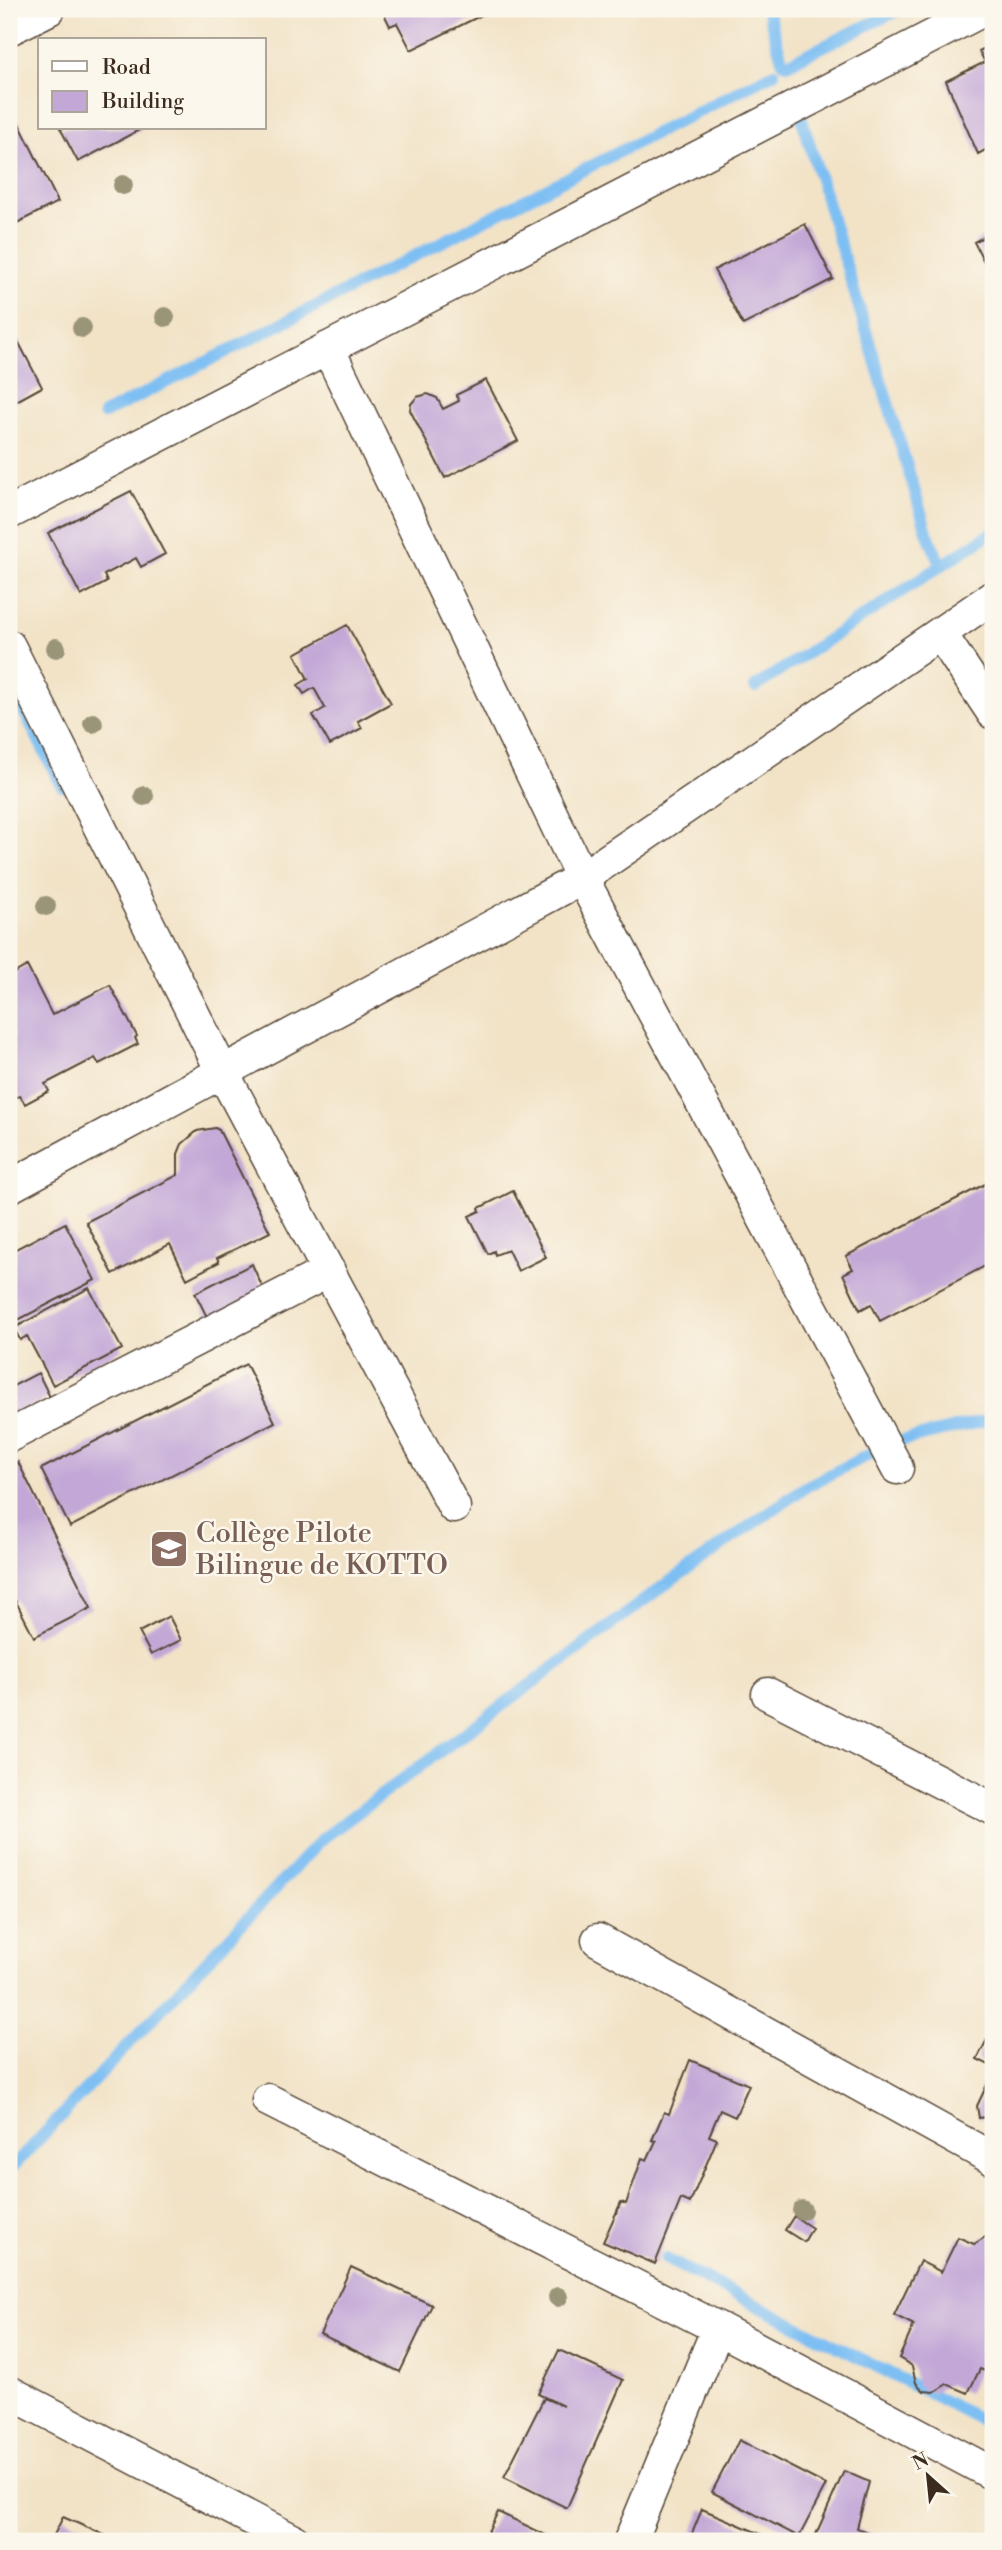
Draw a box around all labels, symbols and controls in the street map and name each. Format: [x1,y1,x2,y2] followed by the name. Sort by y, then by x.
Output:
[38,38,266,130] legend
[102,55,151,81] text: Road
[101,89,184,115] text: Building
[195,1516,448,1583] place label: Collège Pilote Bilingue de KOTTO
[148,1528,190,1570] school or university icon: Collège Pilote Bilingue de KOTTO
[894,2442,964,2512] north arrow
[909,2448,933,2476] text: N

